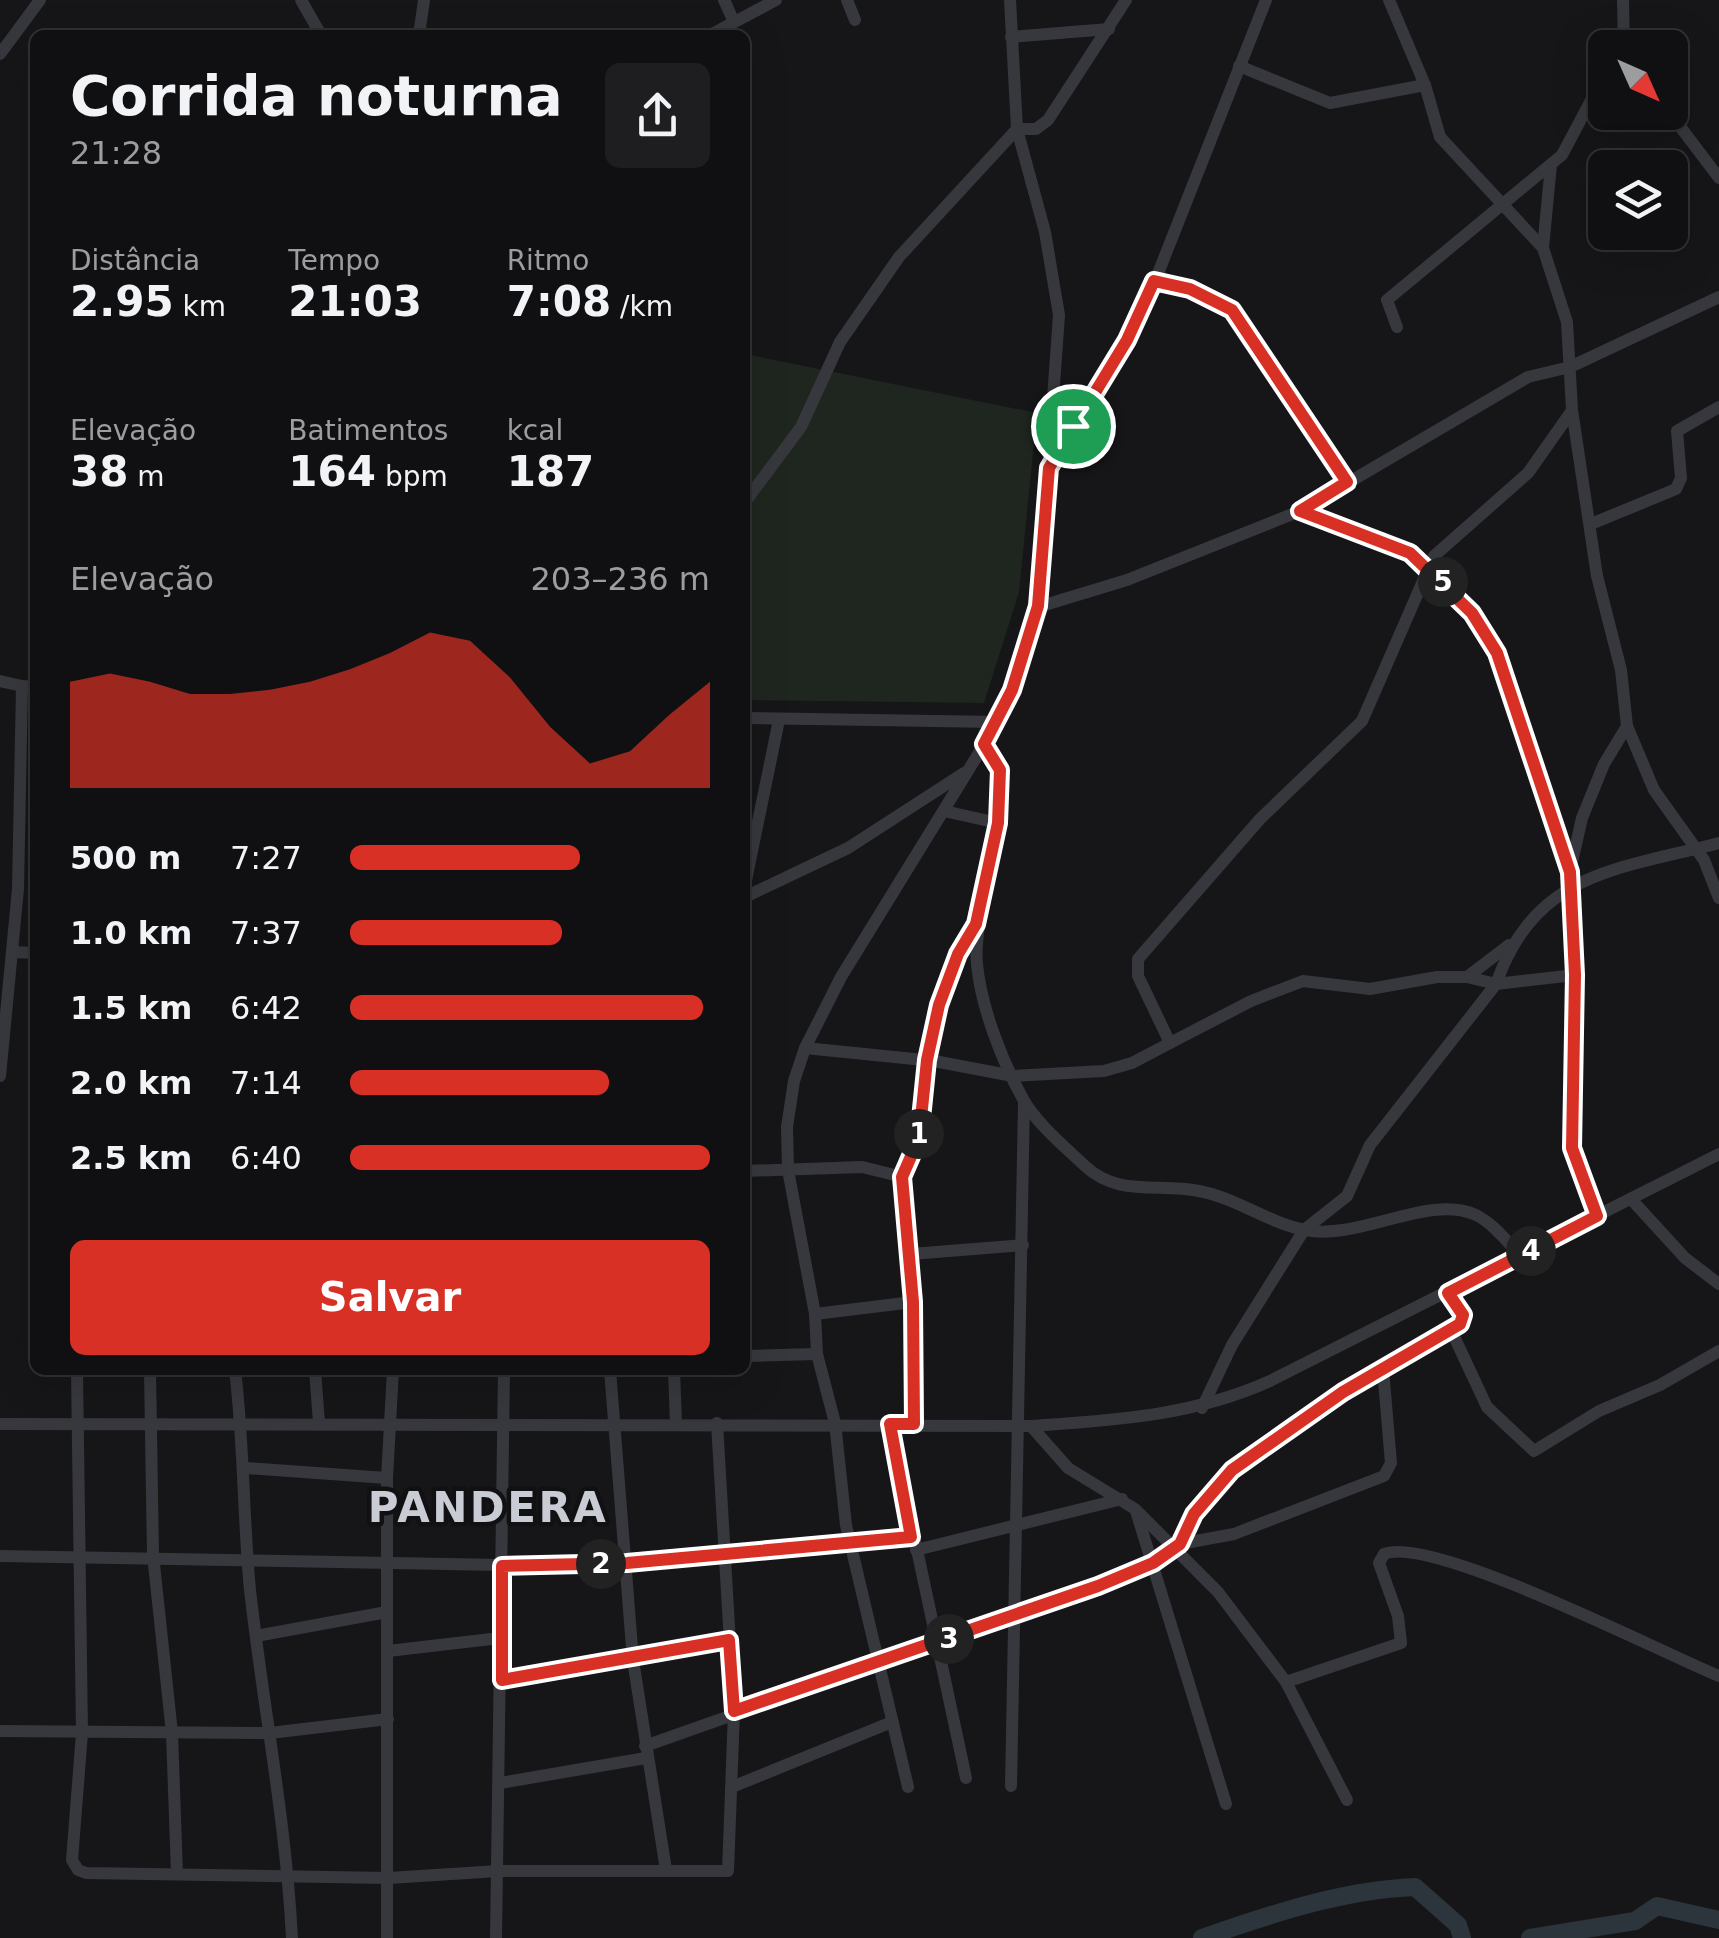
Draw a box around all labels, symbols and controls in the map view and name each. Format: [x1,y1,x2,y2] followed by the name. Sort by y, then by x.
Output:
[1588,30,1688,130] north arrow
[1588,30,1688,250] map controls
[605,63,710,168] button: share
[70,64,563,128] text: Corrida noturna
[70,134,162,172] text: 21:28
[1588,150,1688,250] button: layers
[70,244,200,277] text: Distância
[288,244,380,277] text: Tempo
[507,244,589,277] text: Ritmo
[70,277,174,326] text: 2.95
[288,277,422,326] text: 21:03
[507,277,611,326] text: 7:08
[174,290,226,323] text: km
[611,290,673,323] text: /km
[1031,384,1116,469] pin
[1046,399,1101,454] icon: arrive
[70,414,196,447] text: Elevação
[288,414,448,447] text: Batimentos
[507,414,563,447] text: kcal
[70,447,128,496] text: 38
[288,447,376,496] text: 164
[507,447,594,496] text: 187
[128,460,165,493] text: m
[376,460,448,493] text: bpm
[1418,557,1468,607] pin: 5
[70,560,214,598] text: Elevação
[531,560,710,598] text: 203–236 m
[1433,565,1453,598] text: 5
[70,839,181,877] text: 500 m
[230,839,302,877] text: 7:27
[70,914,192,952] text: 1.0 km
[230,914,302,952] text: 7:37
[70,989,192,1027] text: 1.5 km
[230,989,302,1027] text: 6:42
[70,1064,192,1102] text: 2.0 km
[230,1064,302,1102] text: 7:14
[894,1109,944,1159] pin: 1
[909,1117,929,1150] text: 1
[70,1139,192,1177] text: 2.5 km
[230,1139,302,1177] text: 6:40
[1506,1226,1556,1276] pin: 4
[1521,1234,1541,1267] text: 4
[70,1240,710,1355] button: Salvar
[368,1483,608,1532] district label: PANDERA
[576,1539,626,1589] pin: 2
[591,1547,611,1580] text: 2
[924,1614,974,1664] pin: 3
[939,1622,959,1655] text: 3

